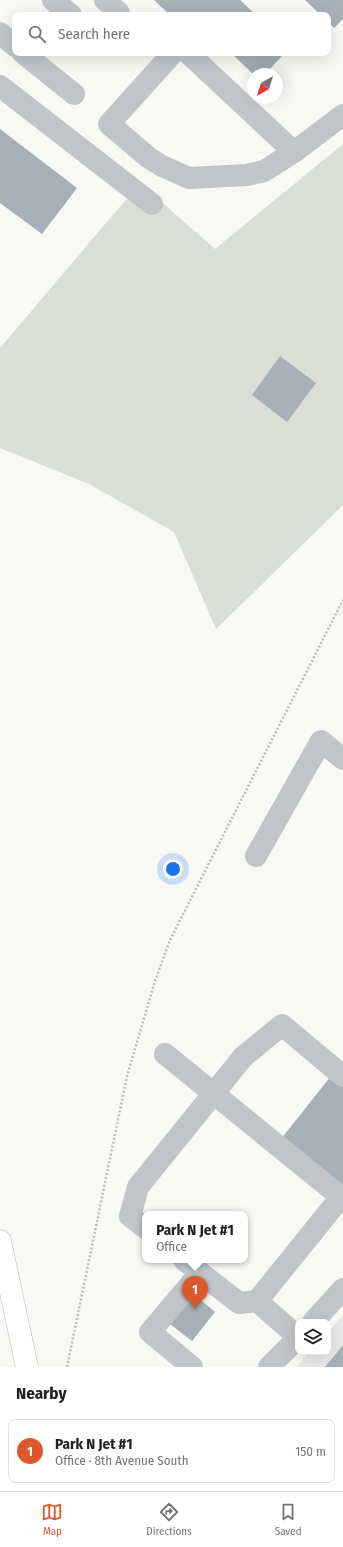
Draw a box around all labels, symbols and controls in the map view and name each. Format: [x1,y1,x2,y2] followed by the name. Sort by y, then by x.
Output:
[12,12,331,56] search box
[26,23,48,45] icon: search
[58,25,130,43] text: Search here
[247,68,283,104] north arrow
[163,859,183,879] your location
[142,1211,248,1263] popup
[156,1221,234,1239] text: Park N Jet #1
[156,1239,187,1254] text: Office
[182,1276,208,1309] pin: 1
[295,1319,331,1355] map controls
[295,1319,331,1355] button: layers
[16,1383,67,1404] text: Nearby
[55,1435,133,1453] text: Park N Jet #1
[27,1444,33,1459] text: 1
[295,1444,326,1459] text: 150 m
[55,1453,189,1468] text: Office · 8th Avenue South
[41,1501,63,1538] tab: Map
[146,1501,192,1538] tab: Directions
[275,1501,302,1538] tab: Saved

